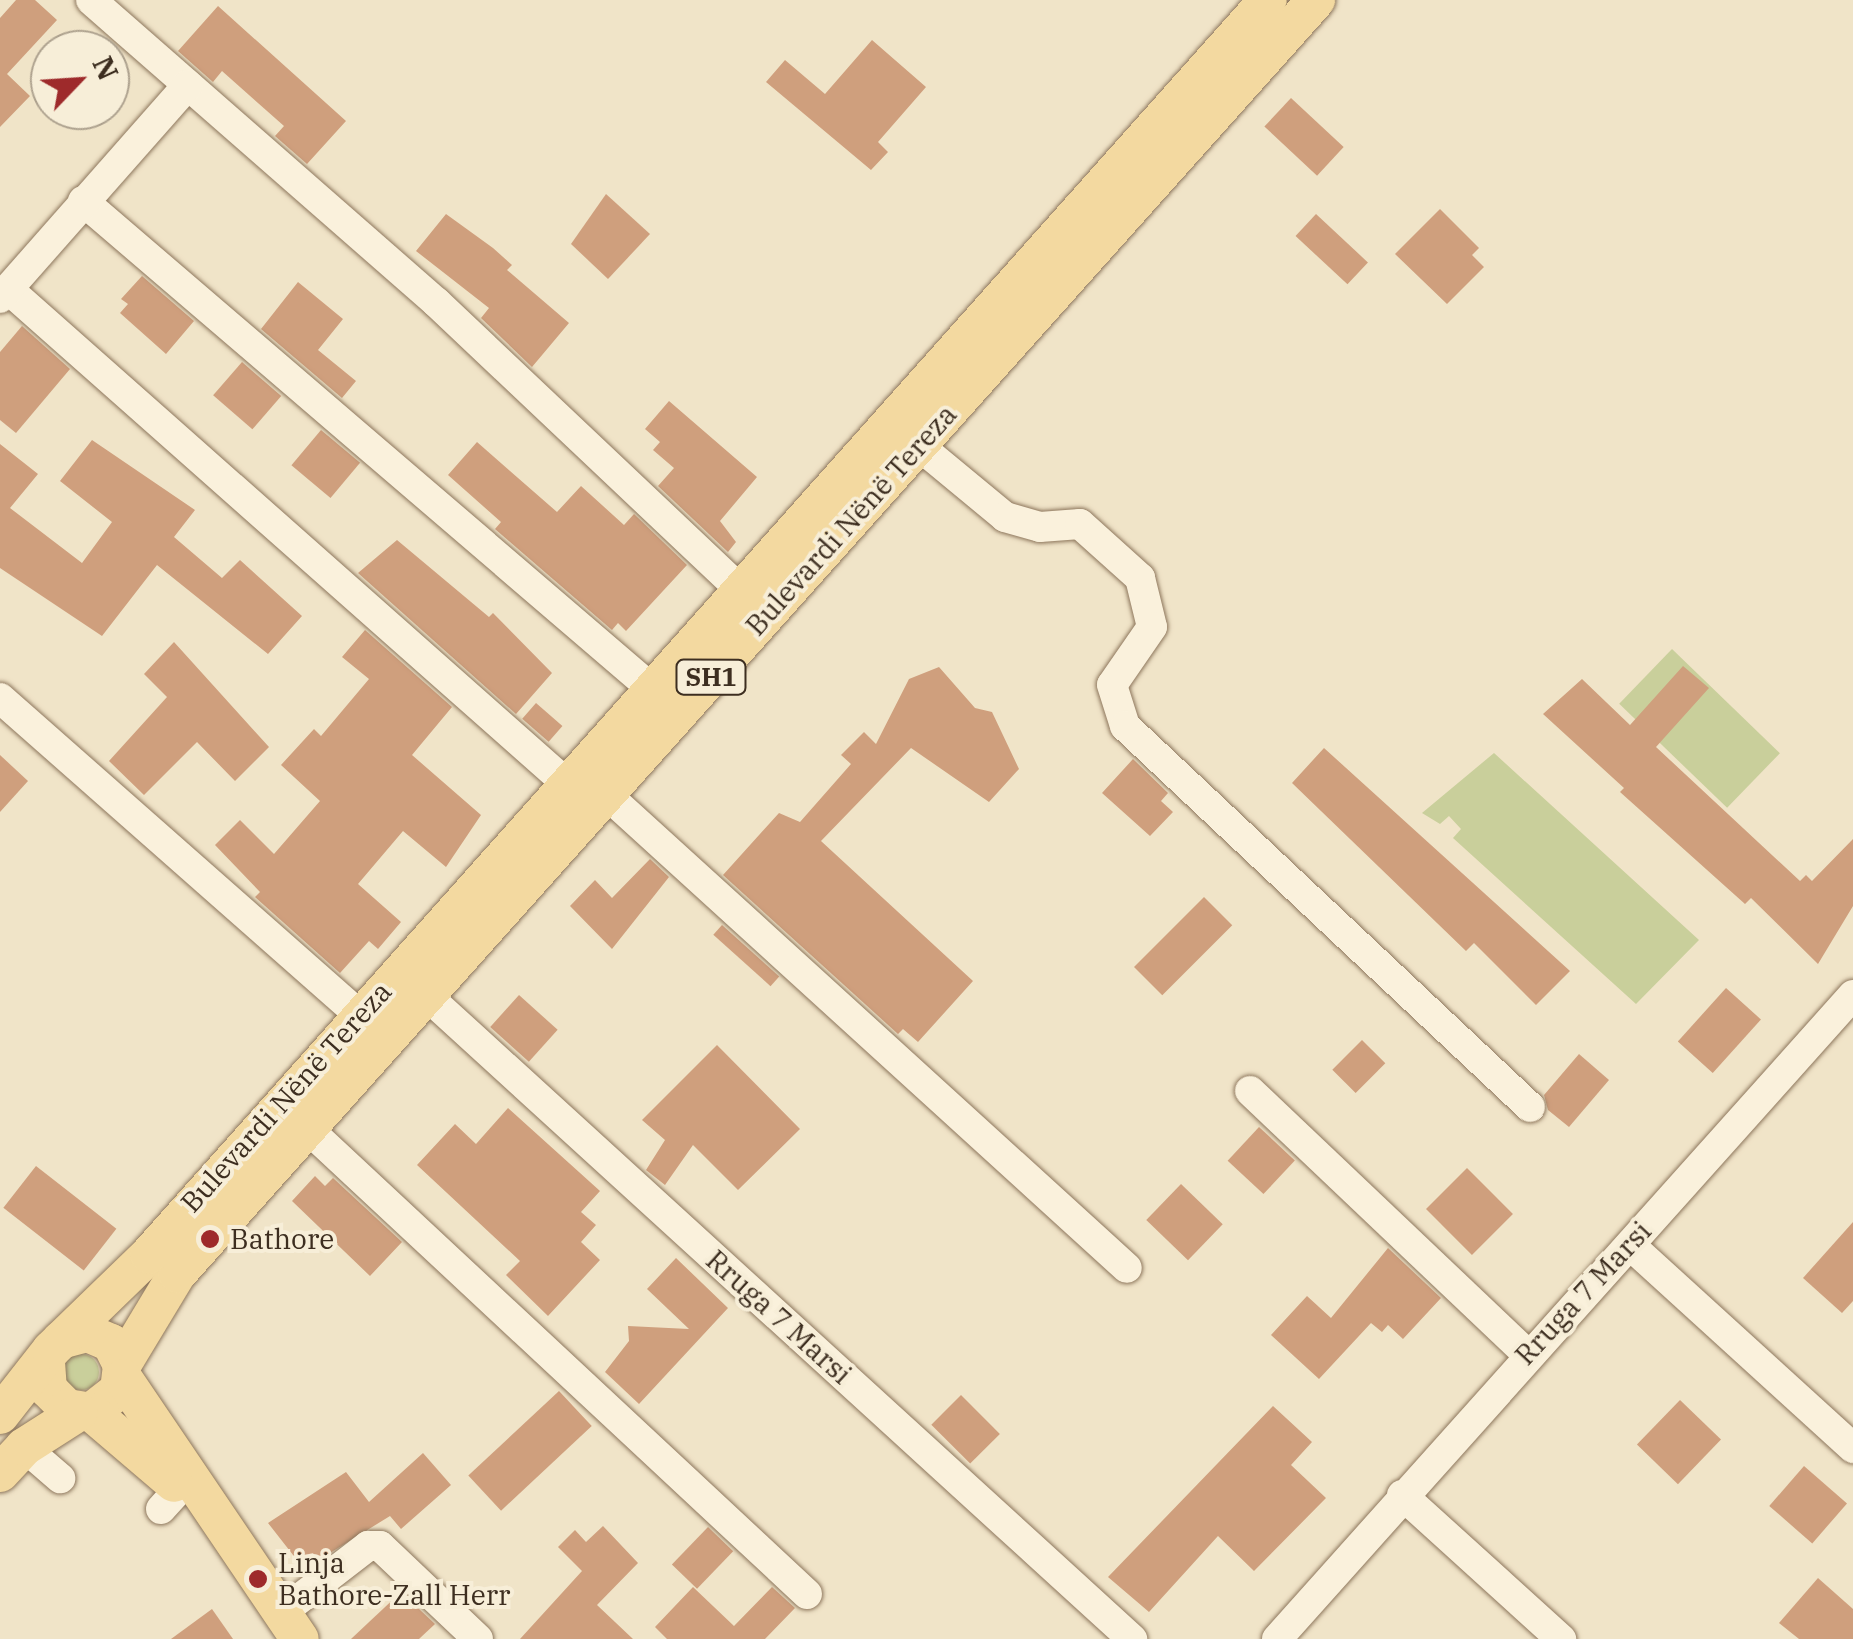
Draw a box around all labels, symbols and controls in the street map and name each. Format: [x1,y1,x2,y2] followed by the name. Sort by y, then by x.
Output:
[30,30,130,130] north arrow
[84,50,127,86] text: N
[739,398,963,642] street label: Bulevardi Nënë Tereza
[674,657,748,697] road number: SH1
[174,975,398,1219] street label: Bulevardi Nënë Tereza
[1508,1214,1658,1372] street label: Rruga 7 Marsi
[230,1222,334,1256] place label: Bathore
[199,1228,221,1250] marker: Bathore
[699,1243,859,1391] street label: Rruga 7 Marsi
[278,1546,510,1612] place label: Linja Bathore-Zall Herr
[247,1568,269,1590] marker: Linja Bathore-Zall Herr

